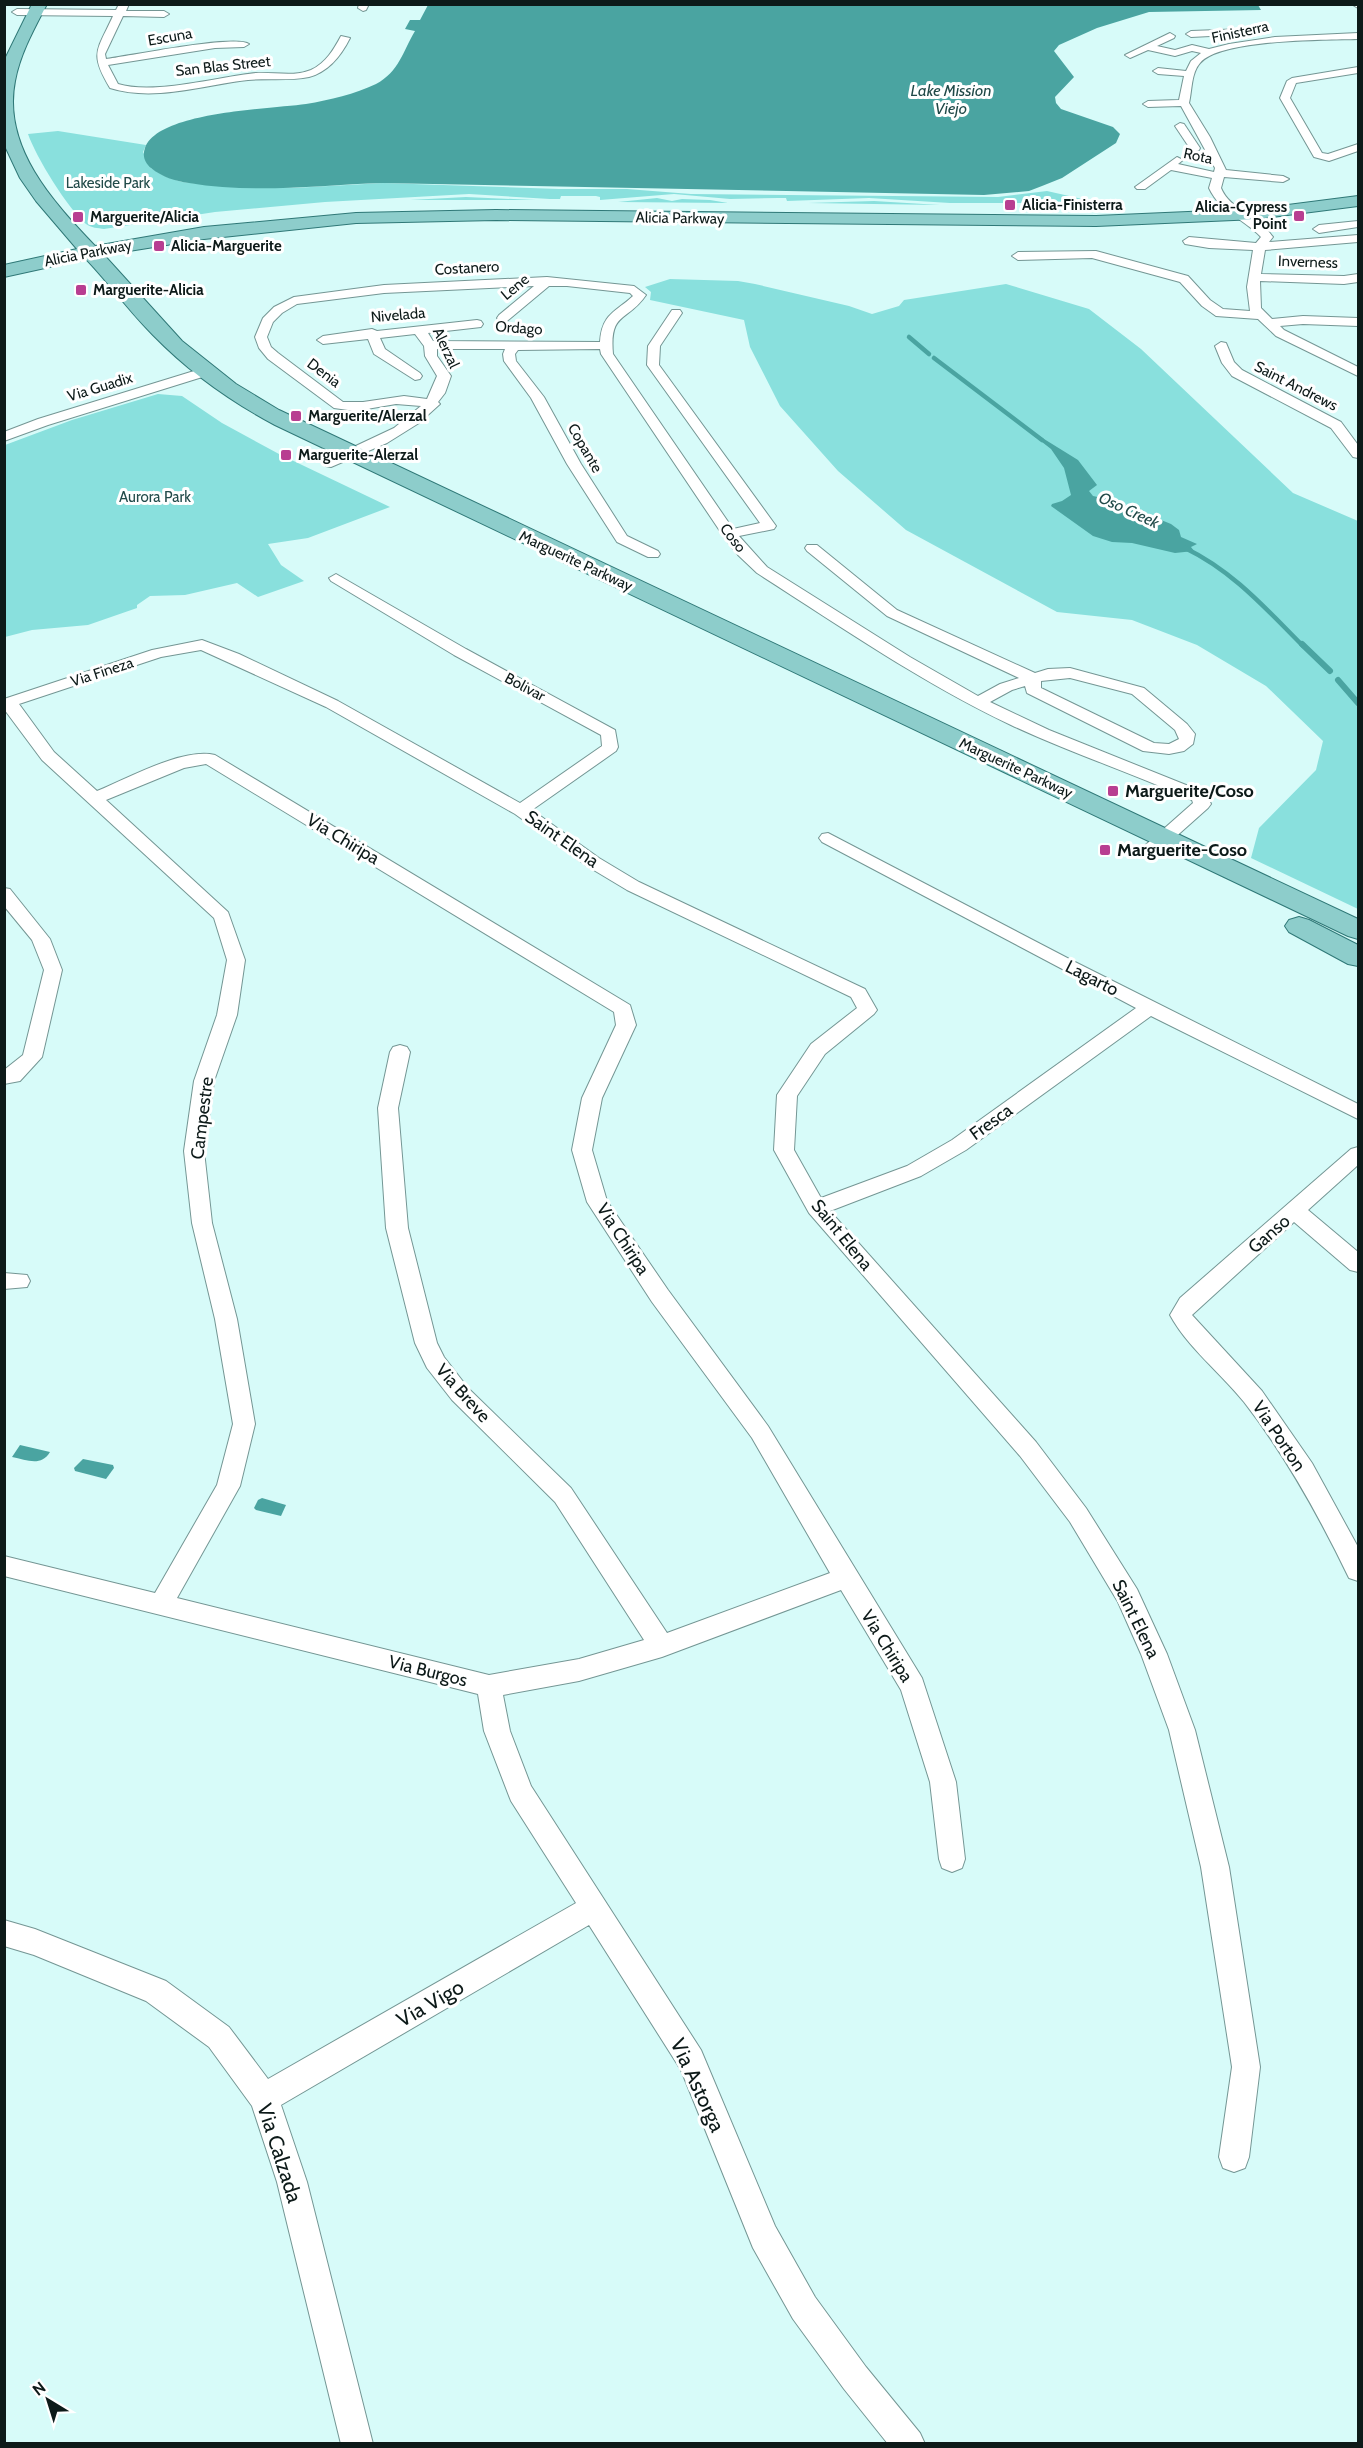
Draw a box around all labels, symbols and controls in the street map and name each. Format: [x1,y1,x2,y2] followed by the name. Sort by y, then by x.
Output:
[1210,17,1271,47] street label: Finisterra
[146,24,194,50] street label: Escuna
[175,52,271,80] street label: San Blas Street
[911,81,991,118] water label: Lake Mission Viejo
[1182,144,1215,168] street label: Rota
[66,174,151,192] park label: Lakeside Park
[1022,196,1123,214] place label: Alicia-Finisterra
[1003,198,1017,212] marker: Alicia-Finisterra
[1195,198,1287,233] place label: Alicia-Cypress Point
[90,208,200,226] place label: Marguerite/Alicia
[635,208,725,228] street label: Alicia Parkway
[1292,209,1306,223] marker: Alicia-Cypress Point
[71,210,85,224] marker: Marguerite/Alicia
[43,236,134,270] street label: Alicia Parkway
[171,237,282,255] place label: Alicia-Marguerite
[152,239,166,253] marker: Alicia-Marguerite
[1278,252,1338,272] street label: Inverness
[434,257,500,279] street label: Costanero
[497,270,533,304] street label: Lene
[93,281,204,299] place label: Marguerite-Alicia
[74,283,88,297] marker: Marguerite-Alicia
[370,304,427,326] street label: Nivelada
[495,317,543,339] street label: Ordago
[429,325,463,372] street label: Alerzal
[304,355,345,392] street label: Denia
[1251,357,1341,415] street label: Saint Andrews
[65,369,135,405] street label: Via Guadix
[308,407,427,425] place label: Marguerite/Alerzal
[289,409,303,423] marker: Marguerite/Alerzal
[564,420,606,476] street label: Copante
[298,446,418,464] place label: Marguerite-Alerzal
[279,448,293,462] marker: Marguerite-Alerzal
[119,488,191,506] park label: Aurora Park
[1096,488,1163,533] water label: Oso Creek
[716,520,750,556] street label: Coso
[516,527,636,595] street label: Marguerite Parkway
[68,653,136,691] street label: Via Fineza
[502,669,549,705] street label: Bolivar
[956,734,1076,802] street label: Marguerite Parkway
[1125,780,1254,802] place label: Marguerite/Coso
[1106,784,1120,798] marker: Marguerite/Coso
[521,806,603,873] street label: Saint Elena
[303,809,384,870] street label: Via Chiripa
[1117,839,1247,861] place label: Marguerite-Coso
[1098,843,1112,857] marker: Marguerite-Coso
[1062,955,1122,1001] street label: Lagarto
[186,1075,218,1161] street label: Campestre
[965,1099,1017,1145] street label: Fresca
[807,1195,878,1275] street label: Saint Elena
[592,1199,655,1279] street label: Via Chiripa
[1244,1210,1294,1258] street label: Ganso
[431,1359,495,1427] street label: Via Breve
[1248,1397,1310,1475] street label: Via Porton
[1107,1576,1165,1662] street label: Saint Elena
[856,1606,918,1687] street label: Via Chiripa
[386,1651,470,1691] street label: Via Burgos
[392,1974,468,2032] street label: Via Vigo
[665,2034,731,2136] street label: Via Astorga
[252,2100,308,2206] street label: Via Calzada
[18,2370,78,2430] north arrow
[29,2378,49,2400] text: N

